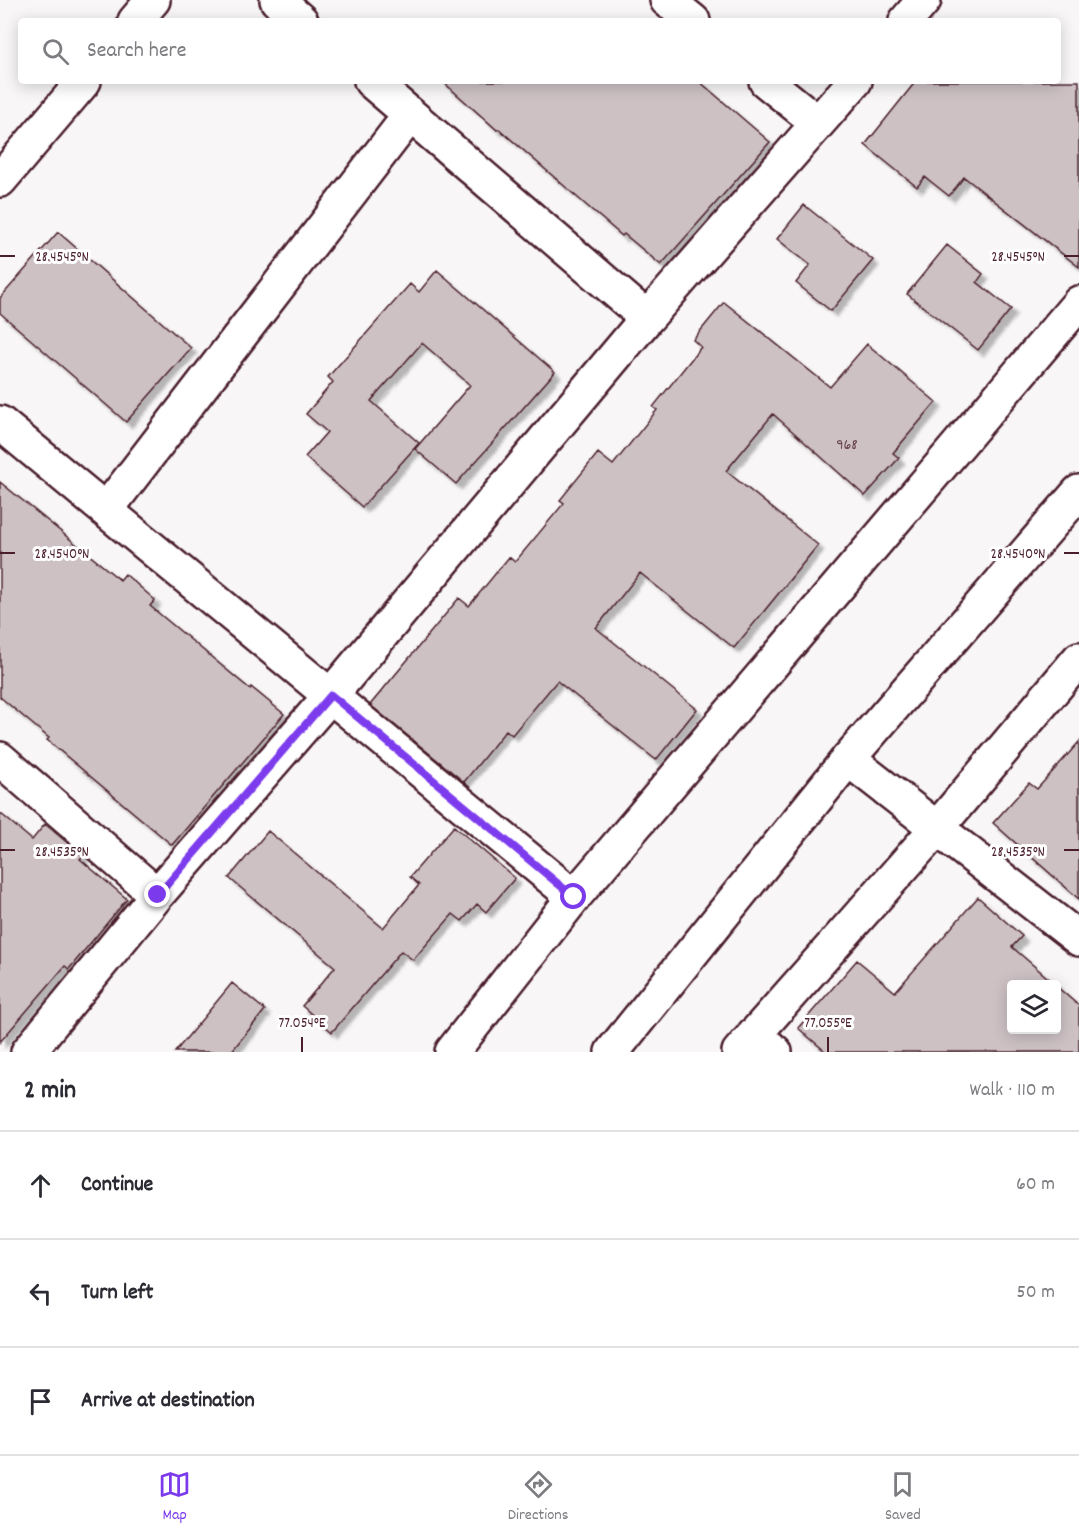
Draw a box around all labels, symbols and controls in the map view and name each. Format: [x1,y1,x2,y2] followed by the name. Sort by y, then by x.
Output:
[18,18,1061,84] search box
[39,35,72,68] icon: search
[87,36,186,67] text: Search here
[35,247,89,269] text: 28.4545°N
[991,247,1045,269] text: 28.4545°N
[836,434,858,457] house number: 968
[35,544,89,566] text: 28.4540°N
[991,544,1045,566] text: 28.4540°N
[35,842,89,864] text: 28.4535°N
[991,842,1045,864] text: 28.4535°N
[144,881,170,907] route end
[560,883,586,909] route start
[1007,980,1061,1034] map controls
[1007,980,1061,1034] button: layers
[279,1013,326,1035] text: 77.054°E
[804,1013,852,1035] text: 77.055°E
[24,1073,76,1110] text: 2 min
[969,1077,1055,1105] text: Walk · 110 m
[24,1169,57,1202] icon: ahead
[81,1170,153,1201] text: Continue
[1016,1171,1055,1199] text: 60 m
[24,1277,57,1310] icon: left
[81,1278,153,1309] text: Turn left
[1017,1279,1055,1307] text: 50 m
[24,1385,57,1418] icon: arrive
[81,1386,255,1417] text: Arrive at destination
[158,1468,191,1527] tab: Map
[508,1468,568,1527] tab: Directions
[885,1468,921,1527] tab: Saved

